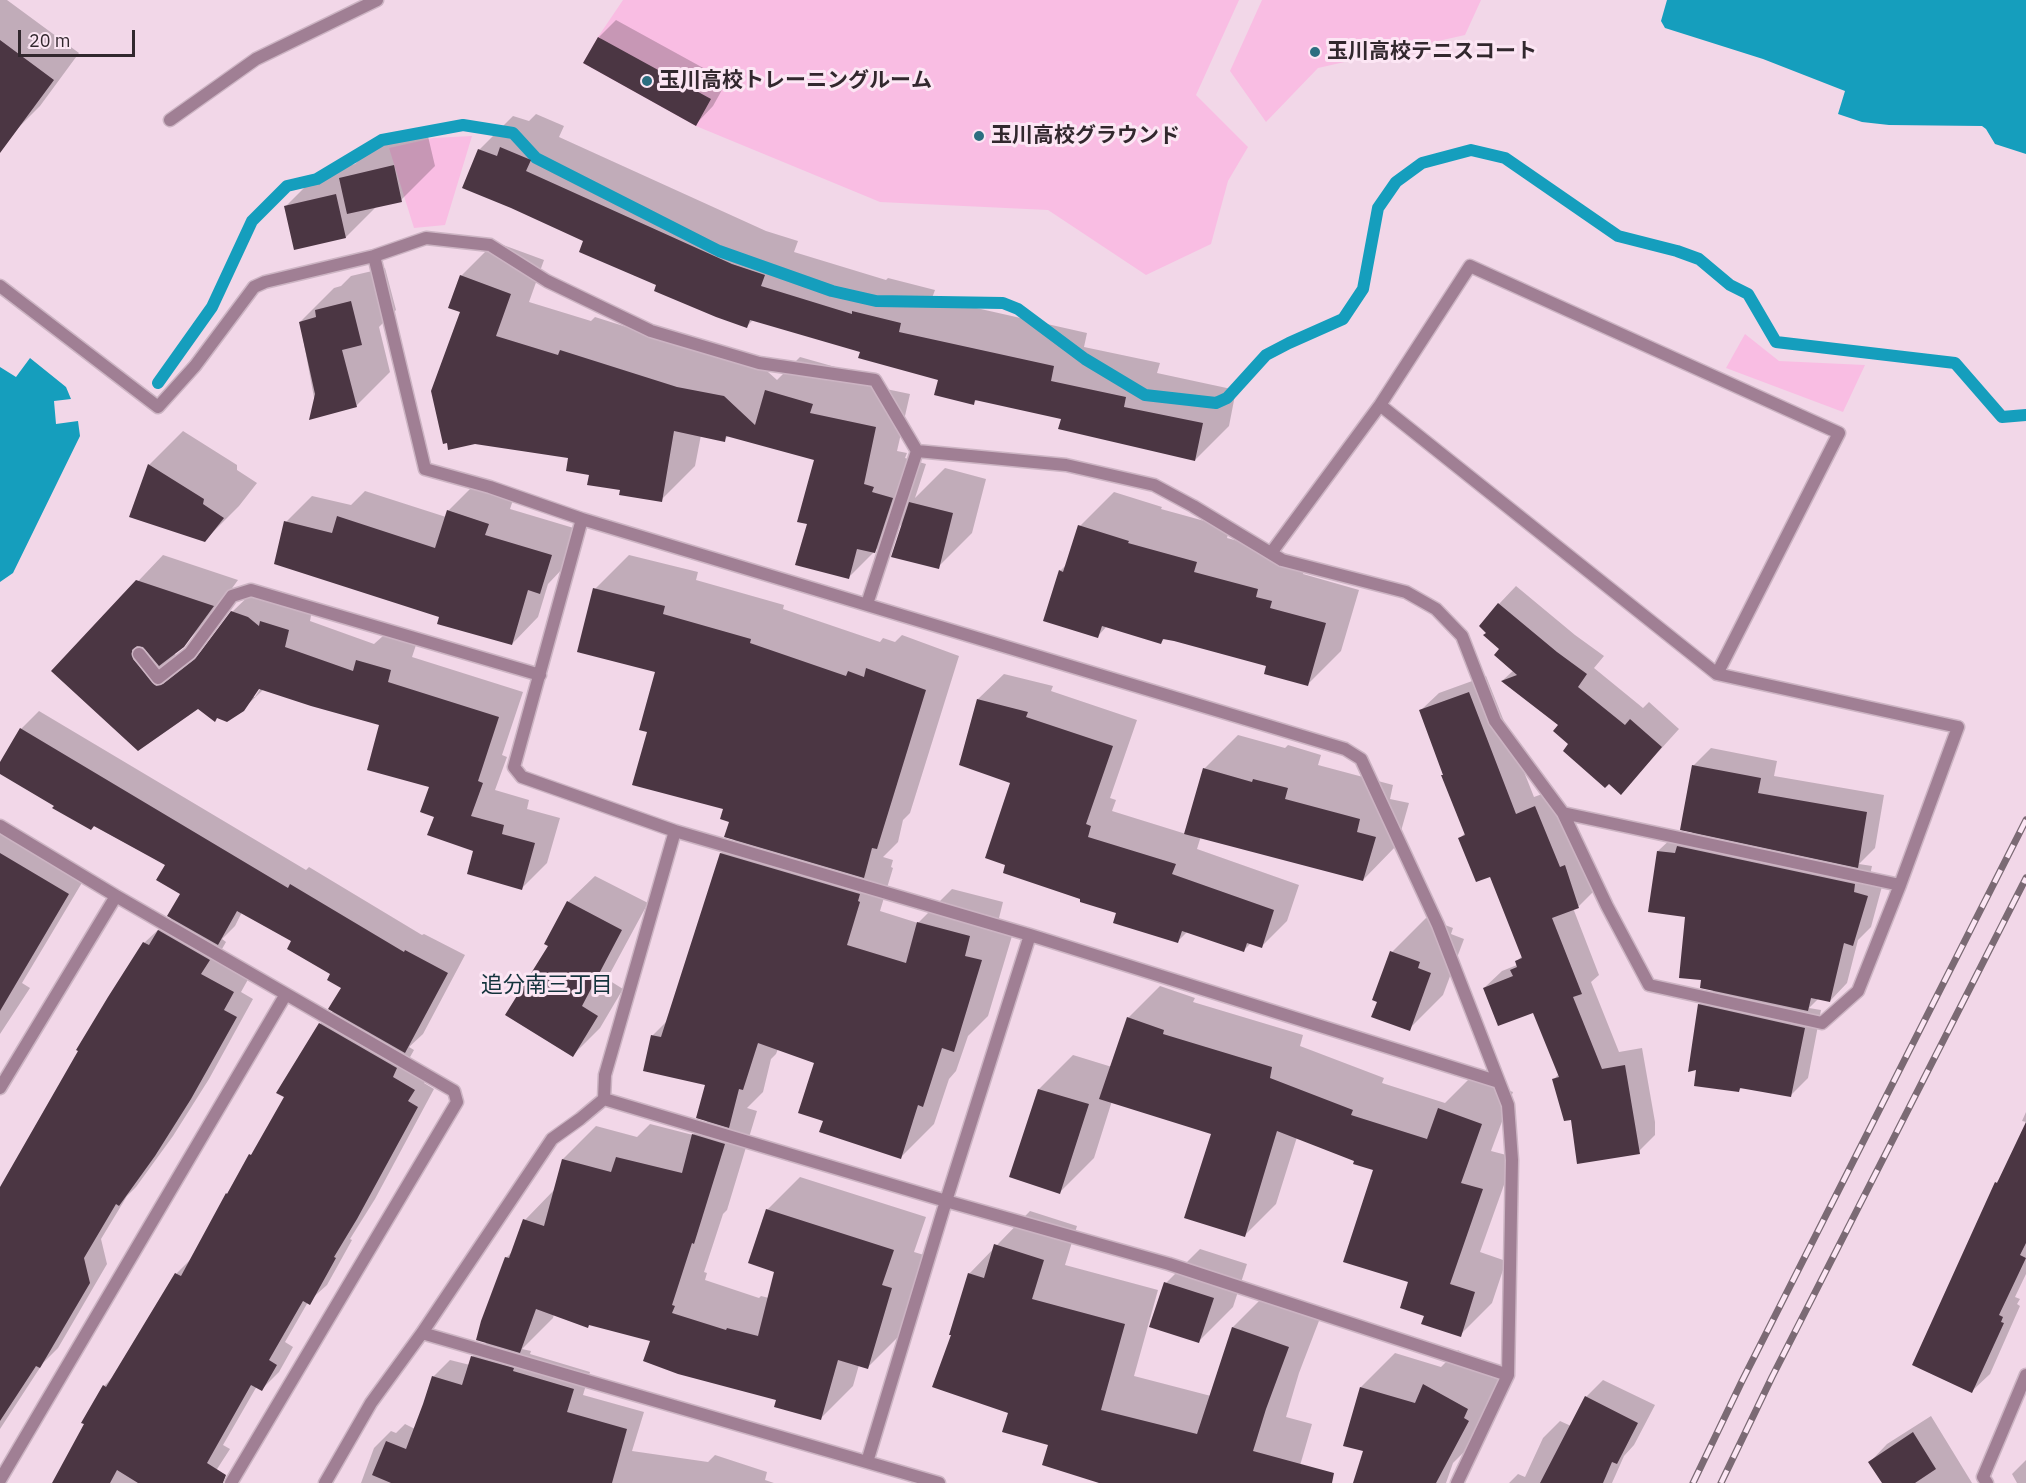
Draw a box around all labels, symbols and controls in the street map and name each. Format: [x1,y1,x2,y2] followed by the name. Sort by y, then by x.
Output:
[21,18,138,56] scale bar
[29,29,71,52] text: 20 m
[1327,39,1537,65] place label: 玉川高校テニスコート
[1308,45,1322,59] marker: 玉川高校テニスコート
[659,68,932,94] place label: 玉川高校トレーニングルーム
[640,74,654,88] marker: 玉川高校トレーニングルーム
[991,123,1180,149] place label: 玉川高校グラウンド
[972,129,986,143] marker: 玉川高校グラウンド
[481,973,613,999] district label: 追分南三丁目

